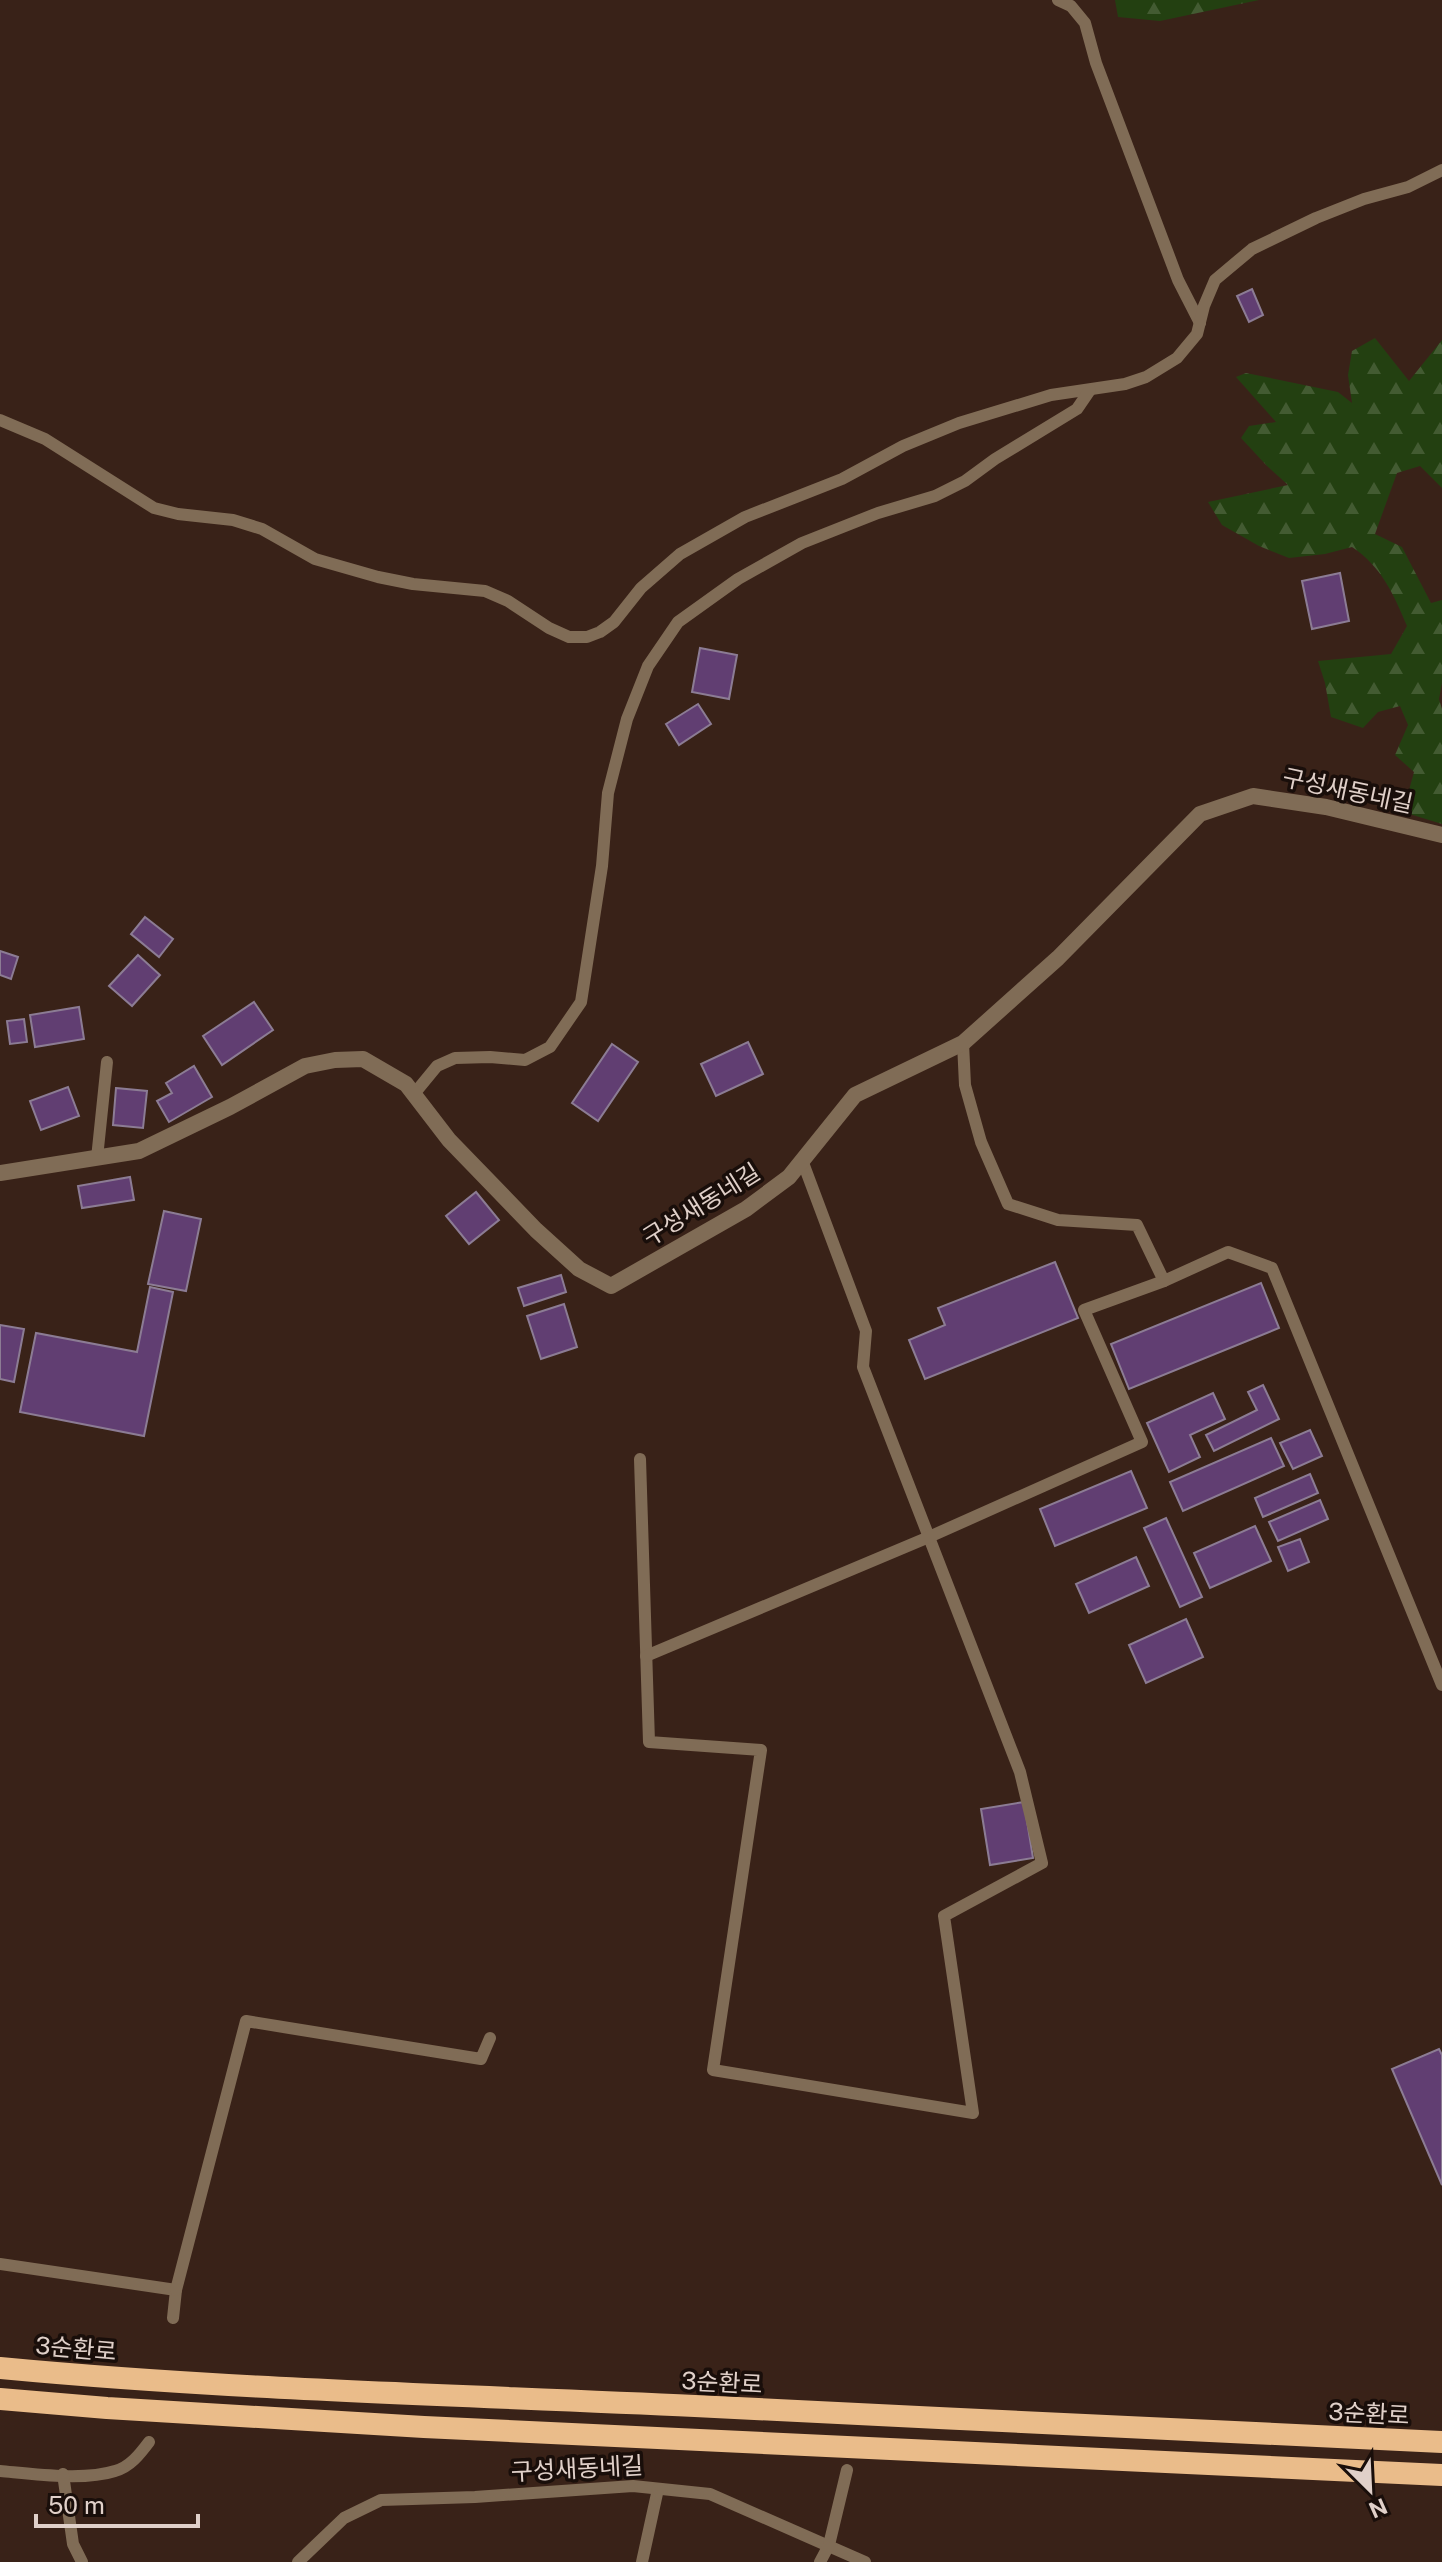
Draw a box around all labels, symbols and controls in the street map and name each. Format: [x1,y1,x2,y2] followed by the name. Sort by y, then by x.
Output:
[1280,763,1416,817] street label: 구성새동네길
[637,1157,765,1251] street label: 구성새동네길
[34,2331,118,2365] street label: 3순환로
[681,2366,763,2398] street label: 3순환로
[1328,2397,1410,2429] street label: 3순환로
[1330,2450,1410,2530] north arrow
[510,2451,644,2485] street label: 구성새동네길
[36,2478,198,2528] scale bar
[48,2491,105,2519] text: 50 m
[1365,2493,1391,2524] text: N

